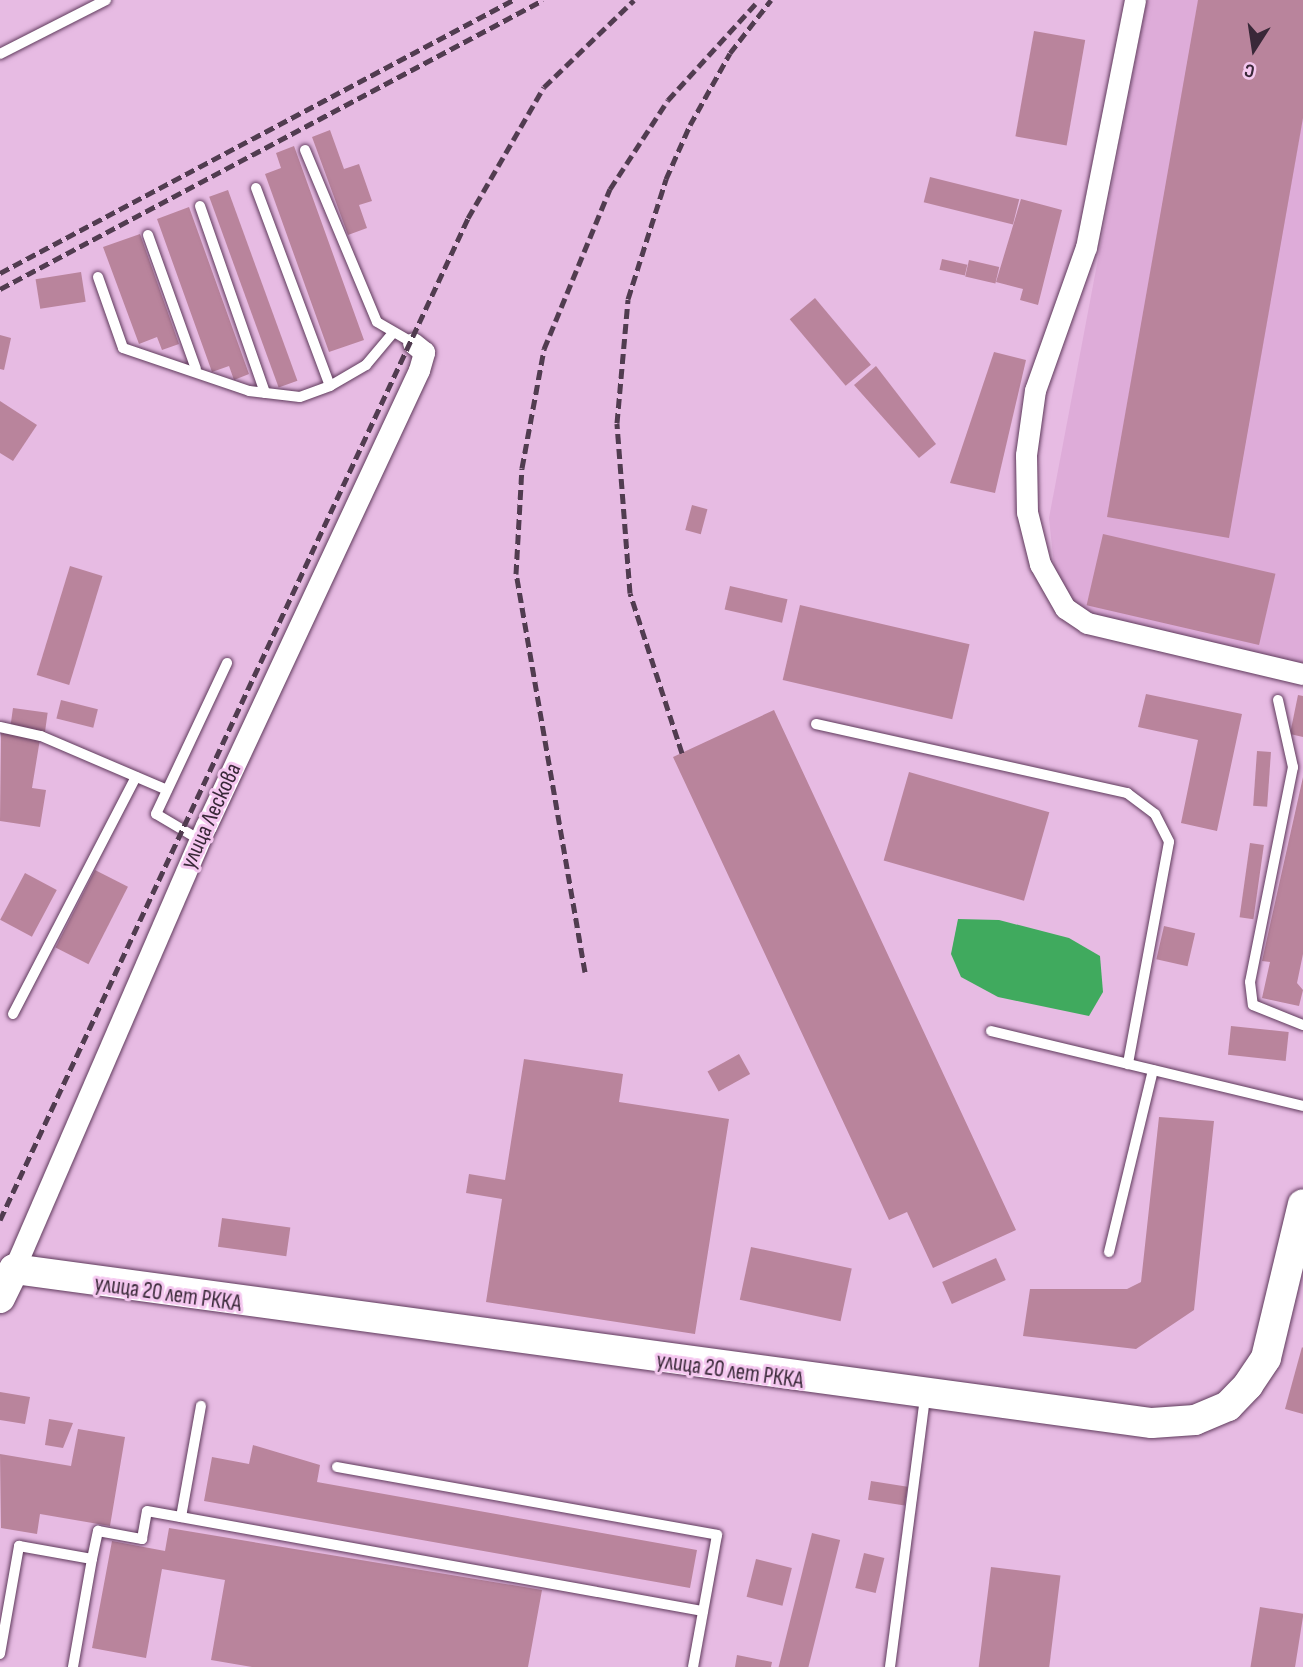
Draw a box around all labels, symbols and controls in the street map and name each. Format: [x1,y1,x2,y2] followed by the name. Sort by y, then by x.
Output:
[1219,14,1289,84] north arrow
[1242,58,1257,82] text: С
[175,759,247,873] street label: улица Лескова
[93,1270,243,1318] street label: улица 20 лет РККА
[655,1347,805,1395] street label: улица 20 лет РККА

